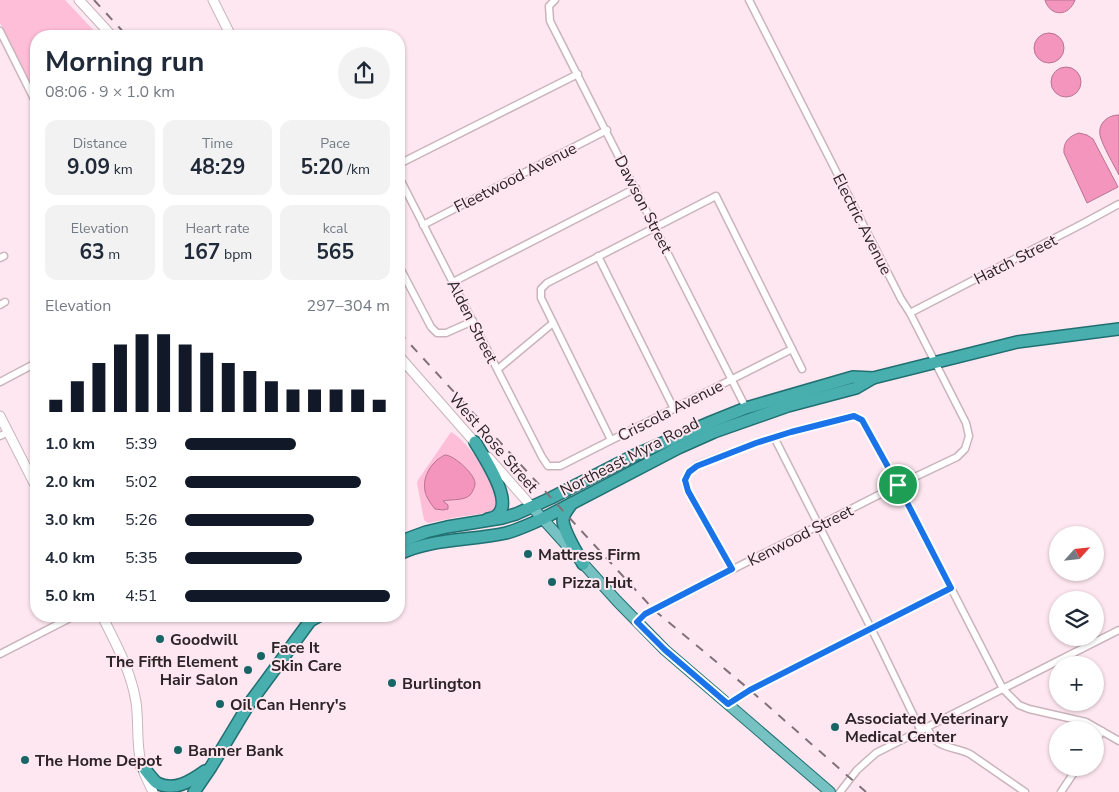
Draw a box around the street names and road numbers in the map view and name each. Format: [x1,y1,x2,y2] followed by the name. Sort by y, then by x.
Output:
[450,137,581,218] street label: Fleetwood Avenue
[609,152,677,257] street label: Dawson Street
[827,170,897,279] street label: Electric Avenue
[970,229,1061,290] street label: Hatch Street
[442,276,503,367] street label: Alden Street
[614,375,727,447] street label: Criscola Avenue
[444,388,543,498] street label: West Rose Street
[556,412,703,501] street label: Northeast Myra Road
[744,500,857,572] street label: Kenwood Street

